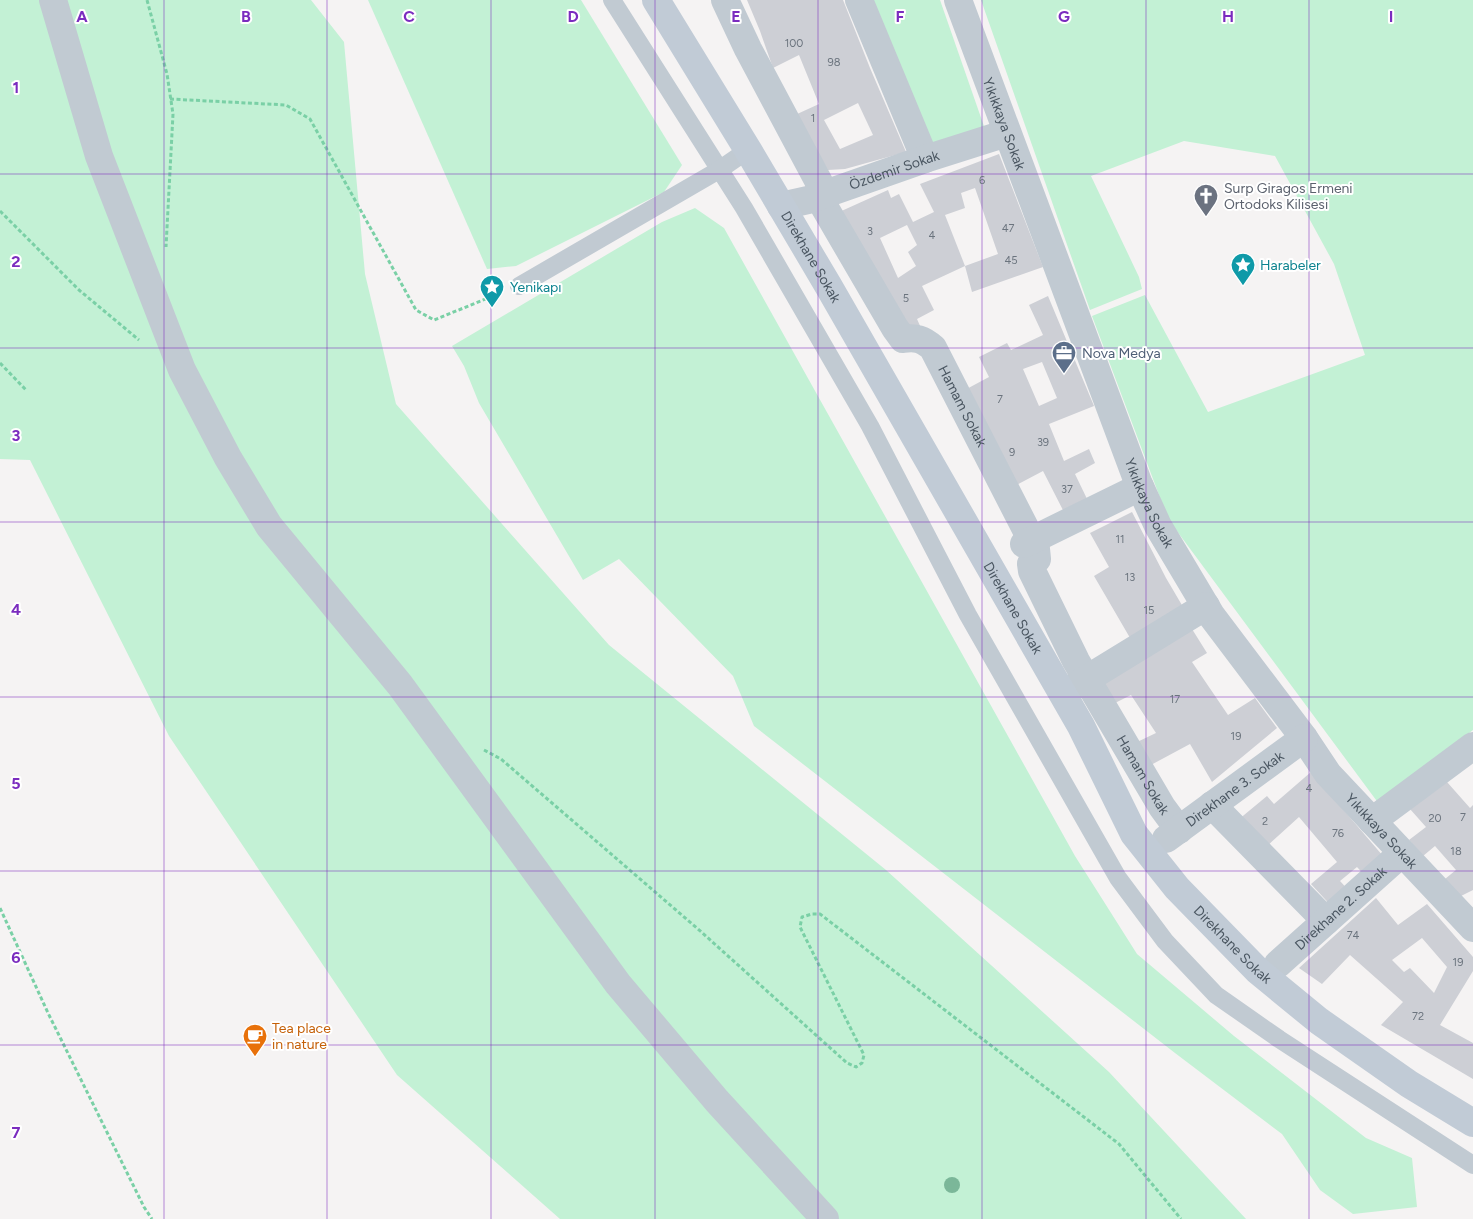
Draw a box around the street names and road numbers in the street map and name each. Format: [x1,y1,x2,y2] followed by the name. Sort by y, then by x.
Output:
[979,75,1029,172] street label: Yıkıkkaya Sokak
[847,146,942,193] street label: Özdemir Sokak
[778,208,845,306] street label: Direkhane Sokak
[935,362,991,450] street label: Hamam Sokak
[1121,455,1178,551] street label: Yıkıkkaya Sokak
[980,559,1046,657] street label: Direkhane Sokak
[1113,732,1173,818] street label: Hamam Sokak
[1182,747,1287,830] street label: Direkhane 3. Sokak
[1342,790,1421,872] street label: Yıkıkkaya Sokak
[1291,862,1390,953] street label: Direkhane 2. Sokak
[1190,902,1275,987] street label: Direkhane Sokak

